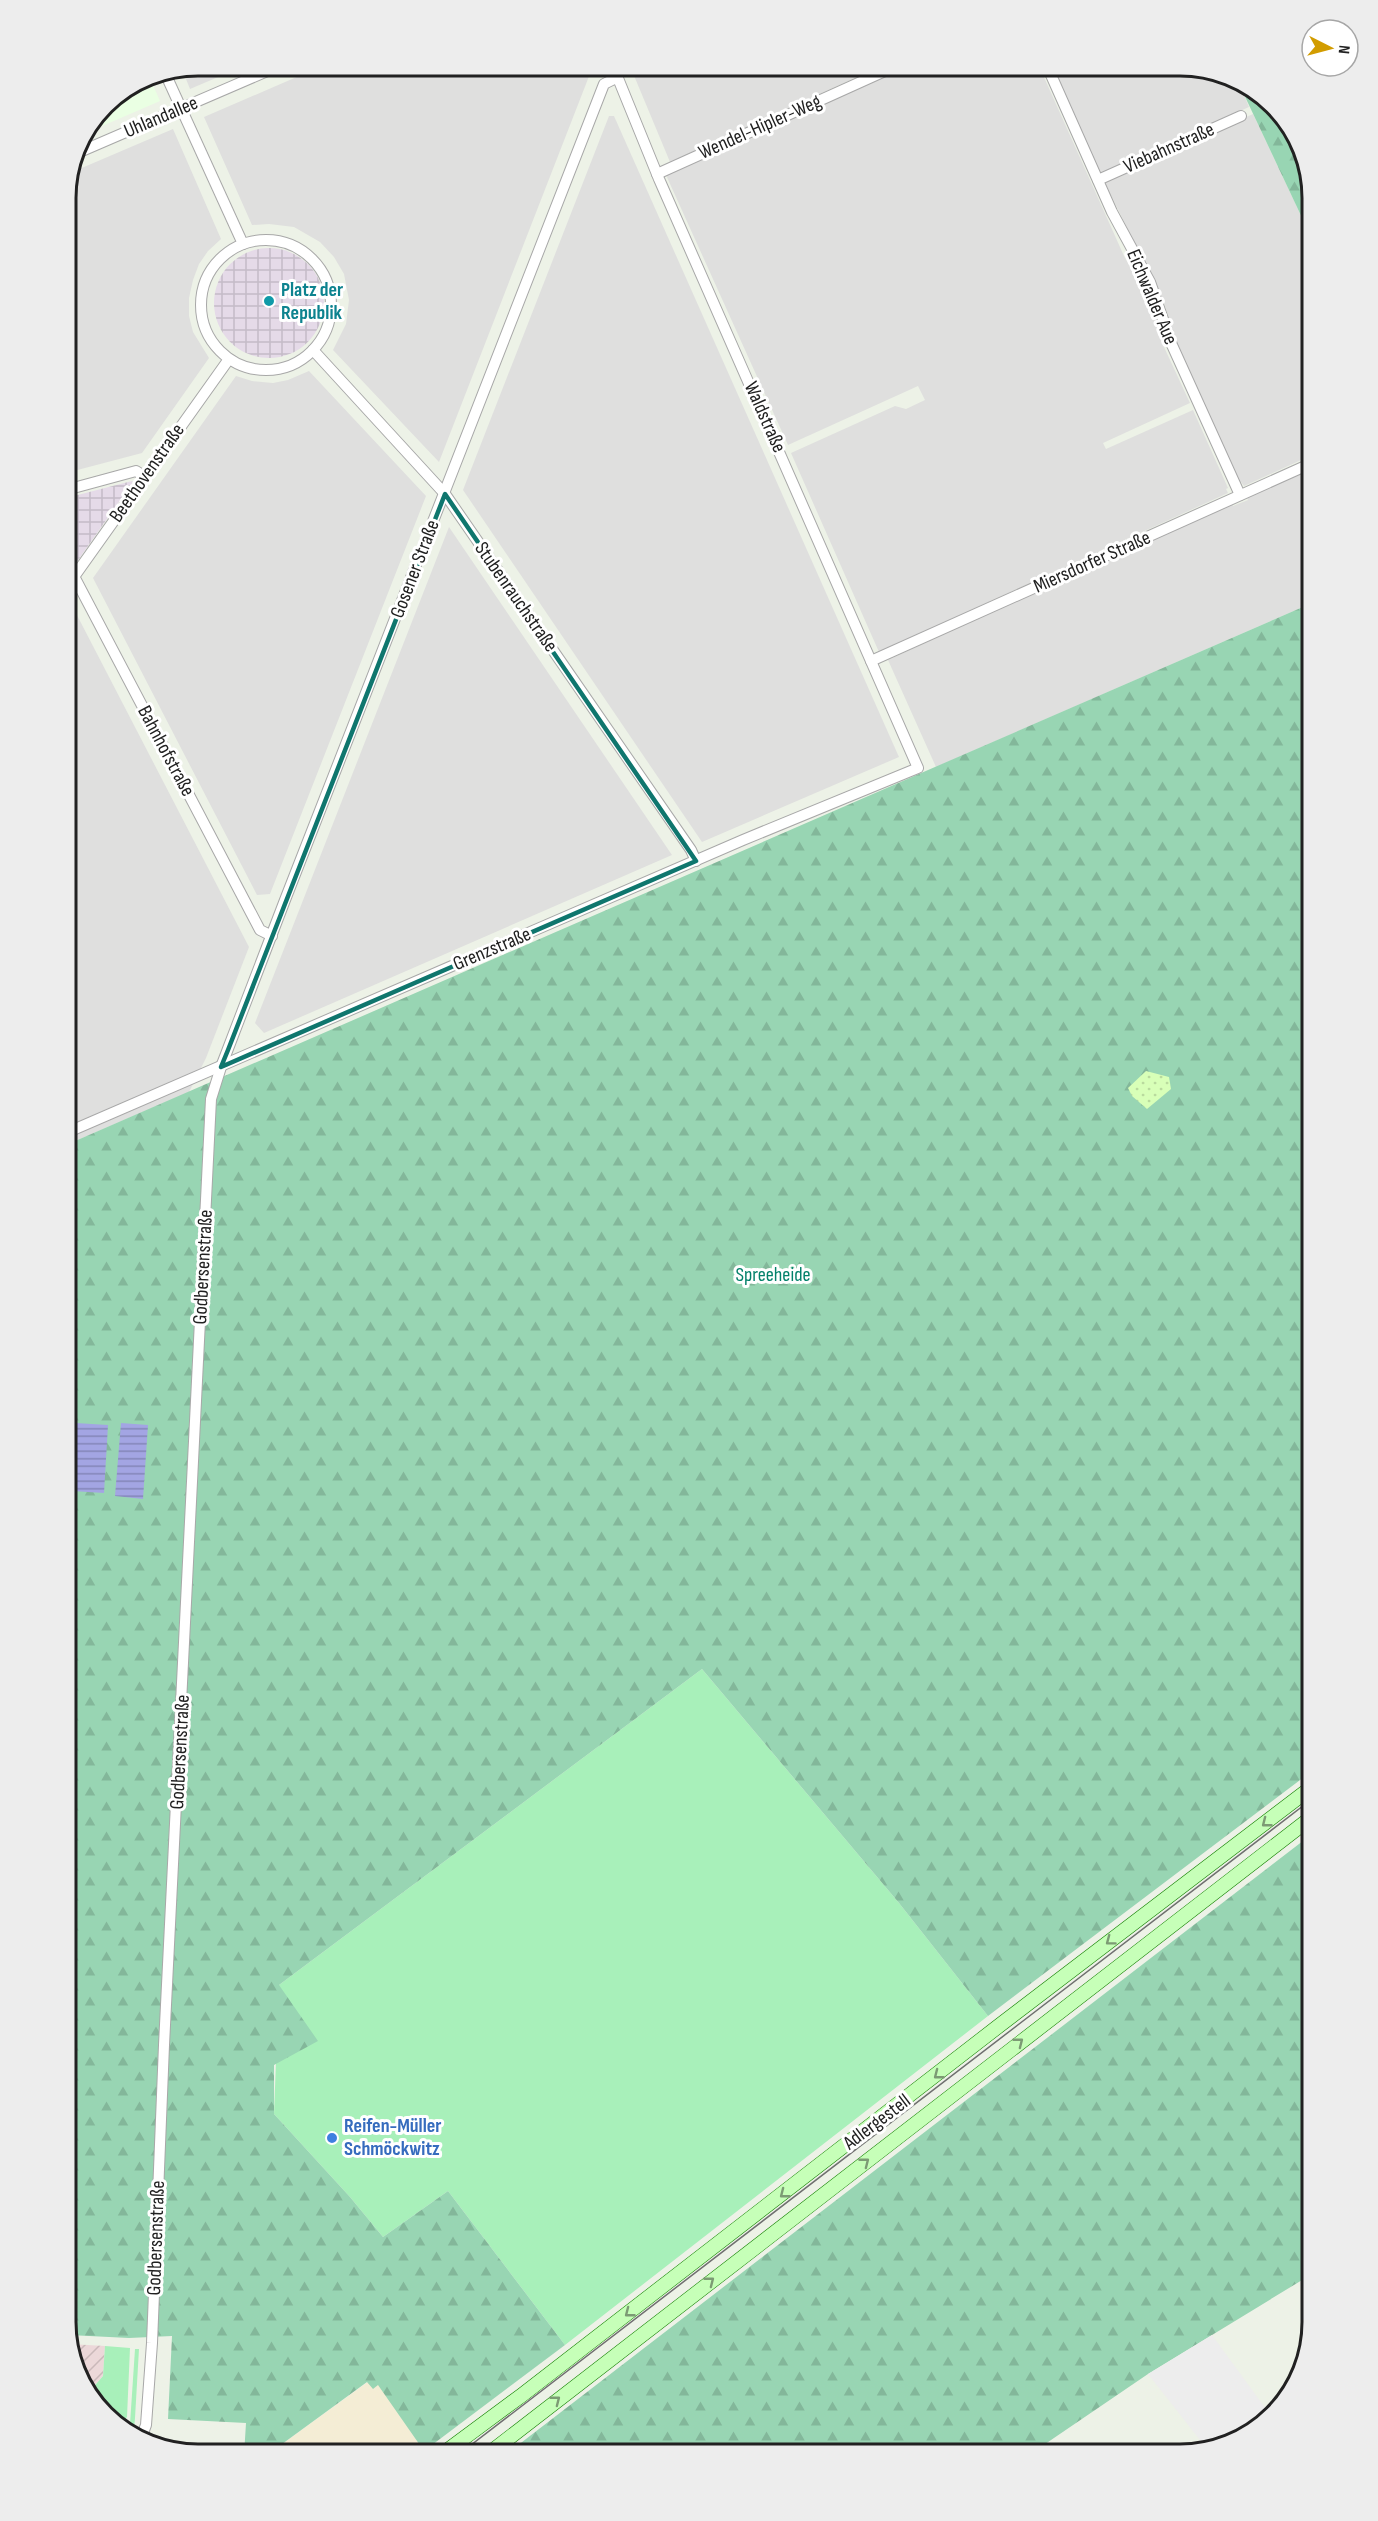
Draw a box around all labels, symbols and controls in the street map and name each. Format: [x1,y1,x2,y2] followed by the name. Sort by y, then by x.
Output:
[1300,18,1360,78] north arrow
[1334,44,1353,55] text: N
[695,89,825,165] street label: Wendel-Hipler-Weg
[120,91,202,143] street label: Uhlandallee
[1120,117,1218,179] street label: Viebahnstraße
[1121,246,1183,348] street label: Eichwalder Aue
[281,278,343,325] place label: Platz der Republik
[262,294,276,308] marker: Platz der Republik
[739,378,791,456] street label: Waldstraße
[104,419,190,527] street label: Beethovenstraße
[385,516,445,622] street label: Gosener Straße
[1030,526,1154,598] street label: Miersdorfer Straße
[469,537,563,657] street label: Stubenrauchstraße
[132,702,200,800] street label: Bahnhofstraße
[450,922,534,976] street label: Grenzstraße
[188,1209,218,1325] street label: Godbersenstraße
[735,1263,811,1287] park label: Spreeheide
[165,1694,195,1810] street label: Godbersenstraße
[1261,1816,1272,1827] one-way arrow
[1106,1934,1117,1945] one-way arrow
[1012,2039,1023,2050] one-way arrow
[934,2068,945,2079] one-way arrow
[838,2089,915,2156] street label: Adlergestell
[344,2114,441,2161] place label: Reifen-Müller Schmöckwitz
[325,2131,339,2145] marker: Reifen-Müller Schmöckwitz
[858,2158,869,2169] one-way arrow
[142,2180,170,2296] street label: Godbersenstraße
[779,2186,790,2197] one-way arrow
[704,2277,715,2288] one-way arrow
[625,2306,636,2317] one-way arrow
[549,2396,560,2407] one-way arrow

